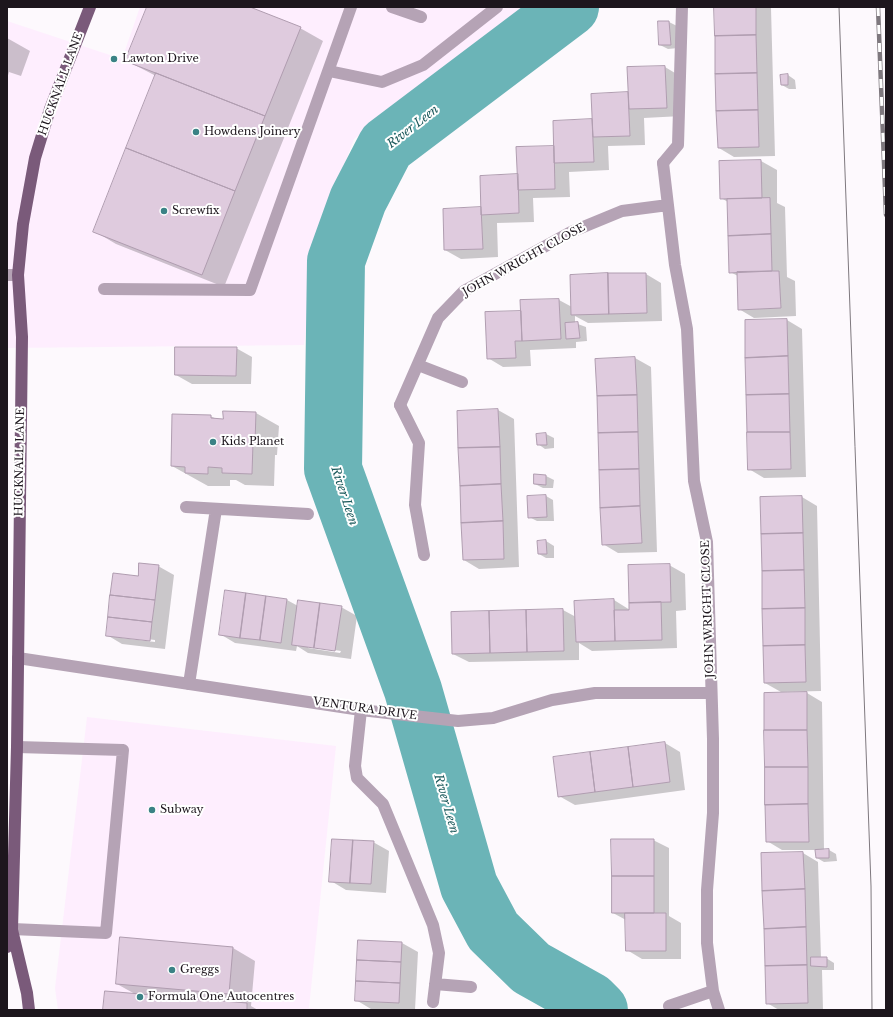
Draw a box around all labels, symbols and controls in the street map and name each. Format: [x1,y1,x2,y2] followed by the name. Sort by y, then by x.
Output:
[36,31,86,137] street label: HUCKNALL LANE
[122,52,199,66] place label: Lawton Drive
[109,54,119,64] marker: Lawton Drive
[384,102,442,152] water label: River Leen
[204,125,301,139] place label: Howdens Joinery
[191,127,201,137] marker: Howdens Joinery
[172,204,220,218] place label: Screwfix
[159,206,169,216] marker: Screwfix
[461,221,587,299] street label: JOHN WRIGHT CLOSE
[12,408,28,516] street label: HUCKNALL LANE
[221,435,284,449] place label: Kids Planet
[208,437,218,447] marker: Kids Planet
[328,465,360,527] water label: River Leen
[699,540,717,678] street label: JOHN WRIGHT CLOSE
[312,695,418,723] street label: VENTURA DRIVE
[431,773,461,835] water label: River Leen
[160,803,204,817] place label: Subway
[147,805,157,815] marker: Subway
[180,963,219,977] place label: Greggs
[167,965,177,975] marker: Greggs
[148,990,294,1004] place label: Formula One Autocentres
[135,992,145,1002] marker: Formula One Autocentres

